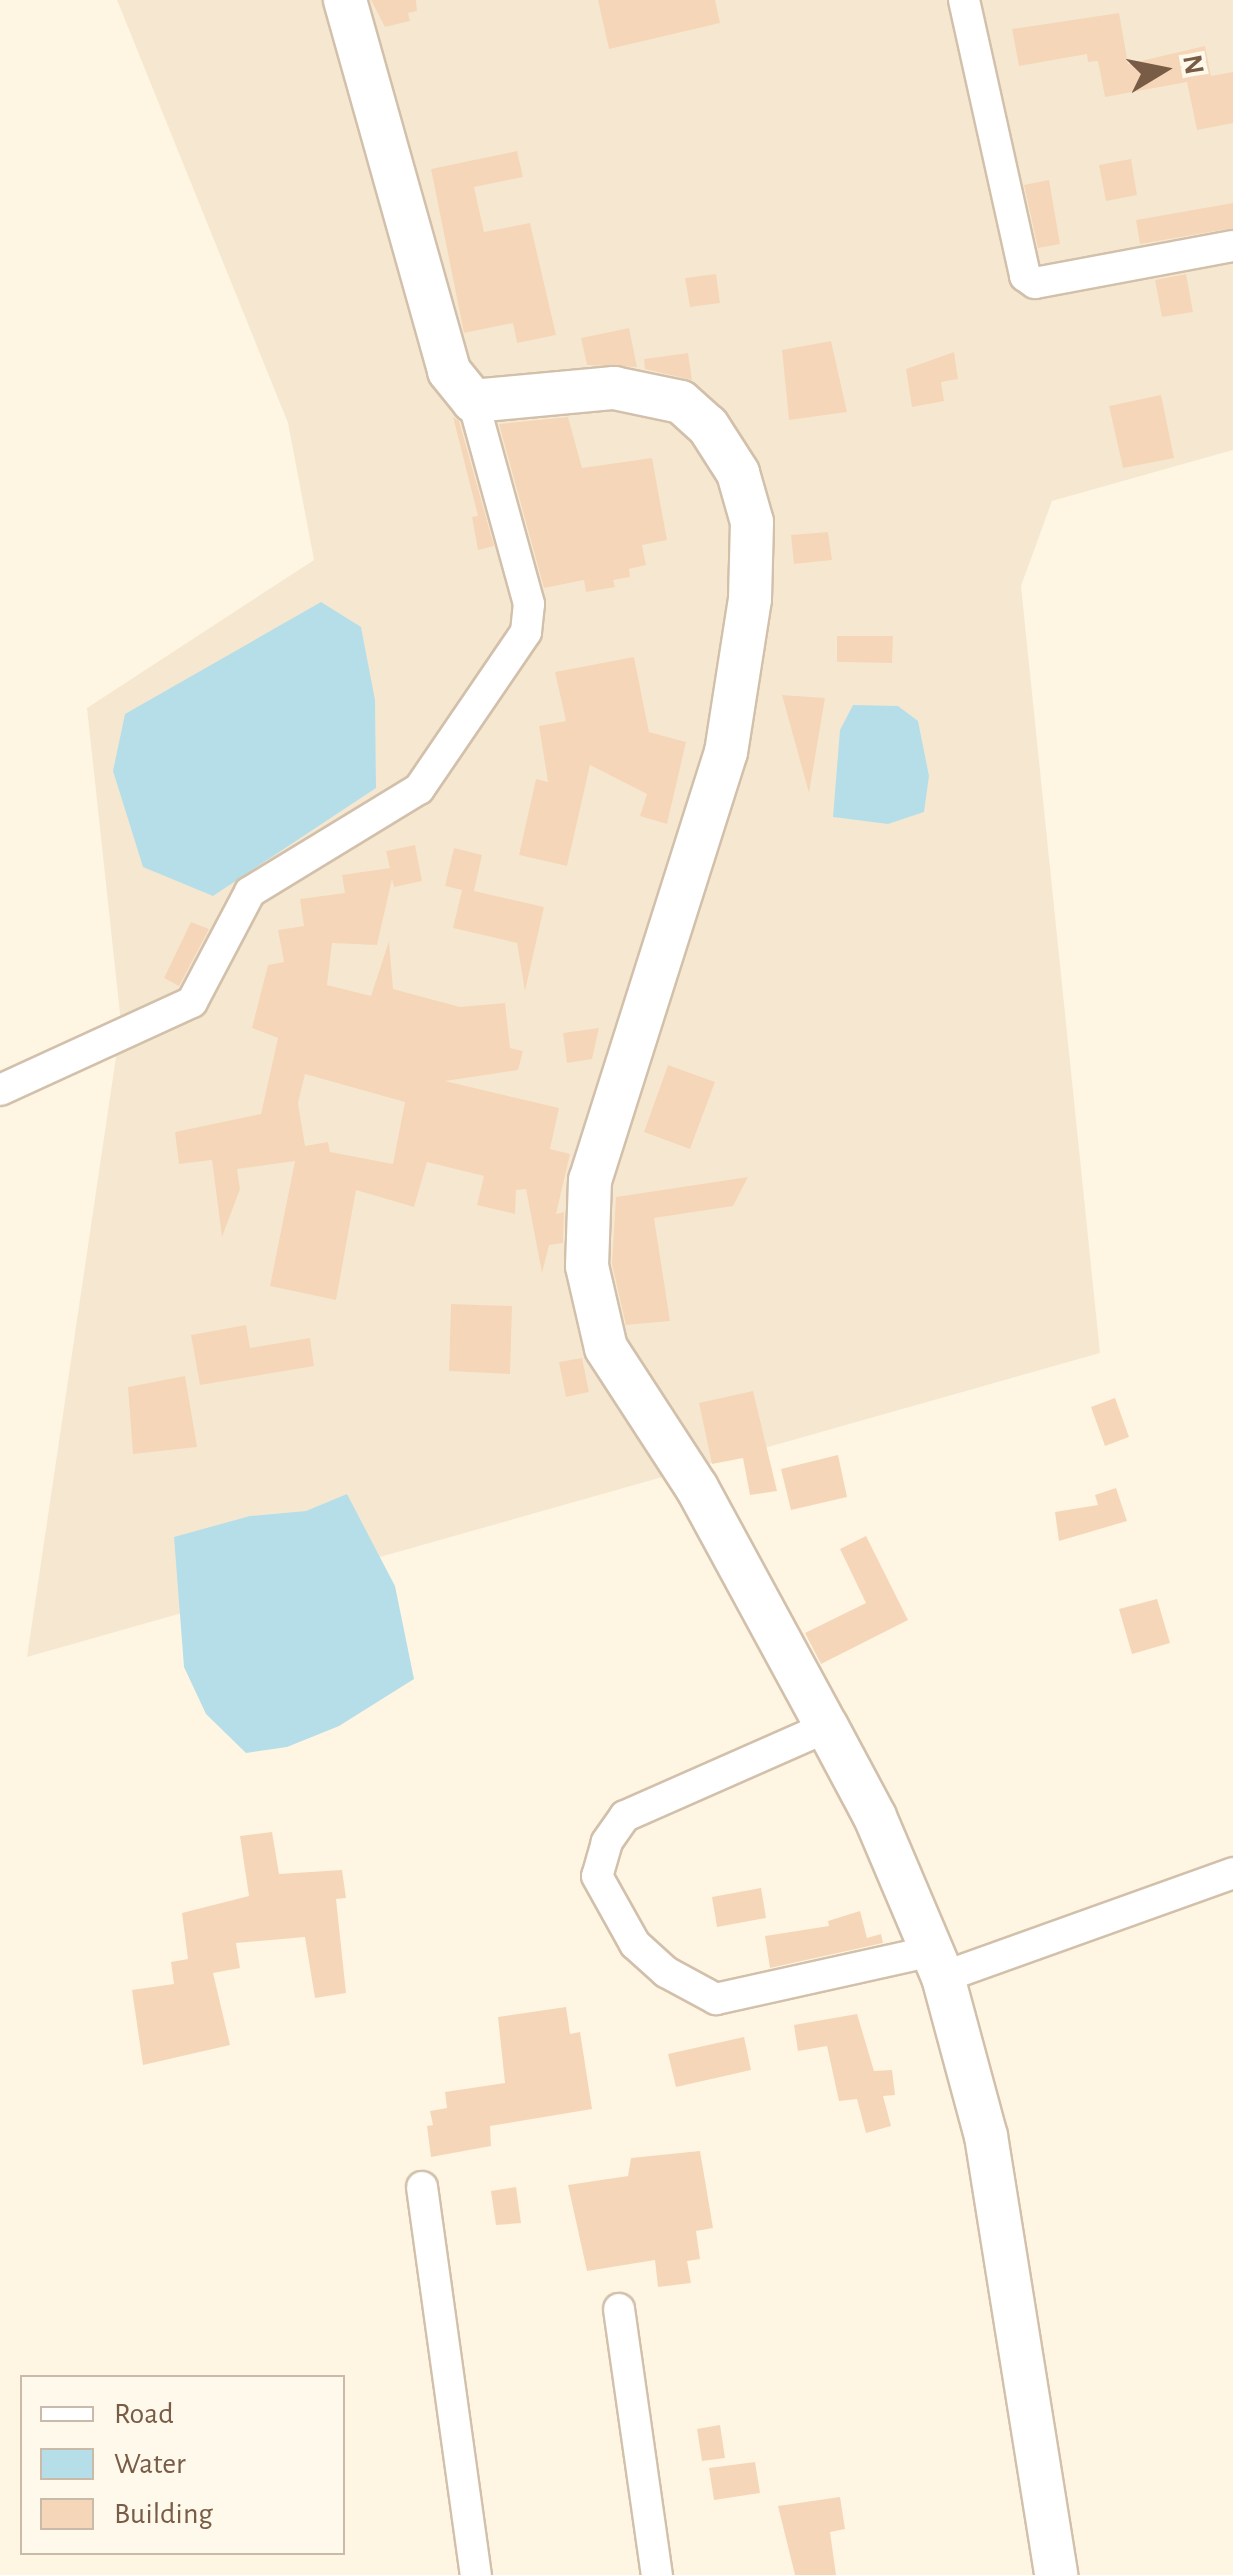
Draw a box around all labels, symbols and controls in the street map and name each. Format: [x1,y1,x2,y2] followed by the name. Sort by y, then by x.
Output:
[1113,20,1213,120] north arrow
[1177,53,1208,77] text: N
[20,2375,345,2555] legend
[114,2399,174,2429] text: Road
[114,2449,186,2479] text: Water
[114,2499,213,2529] text: Building

